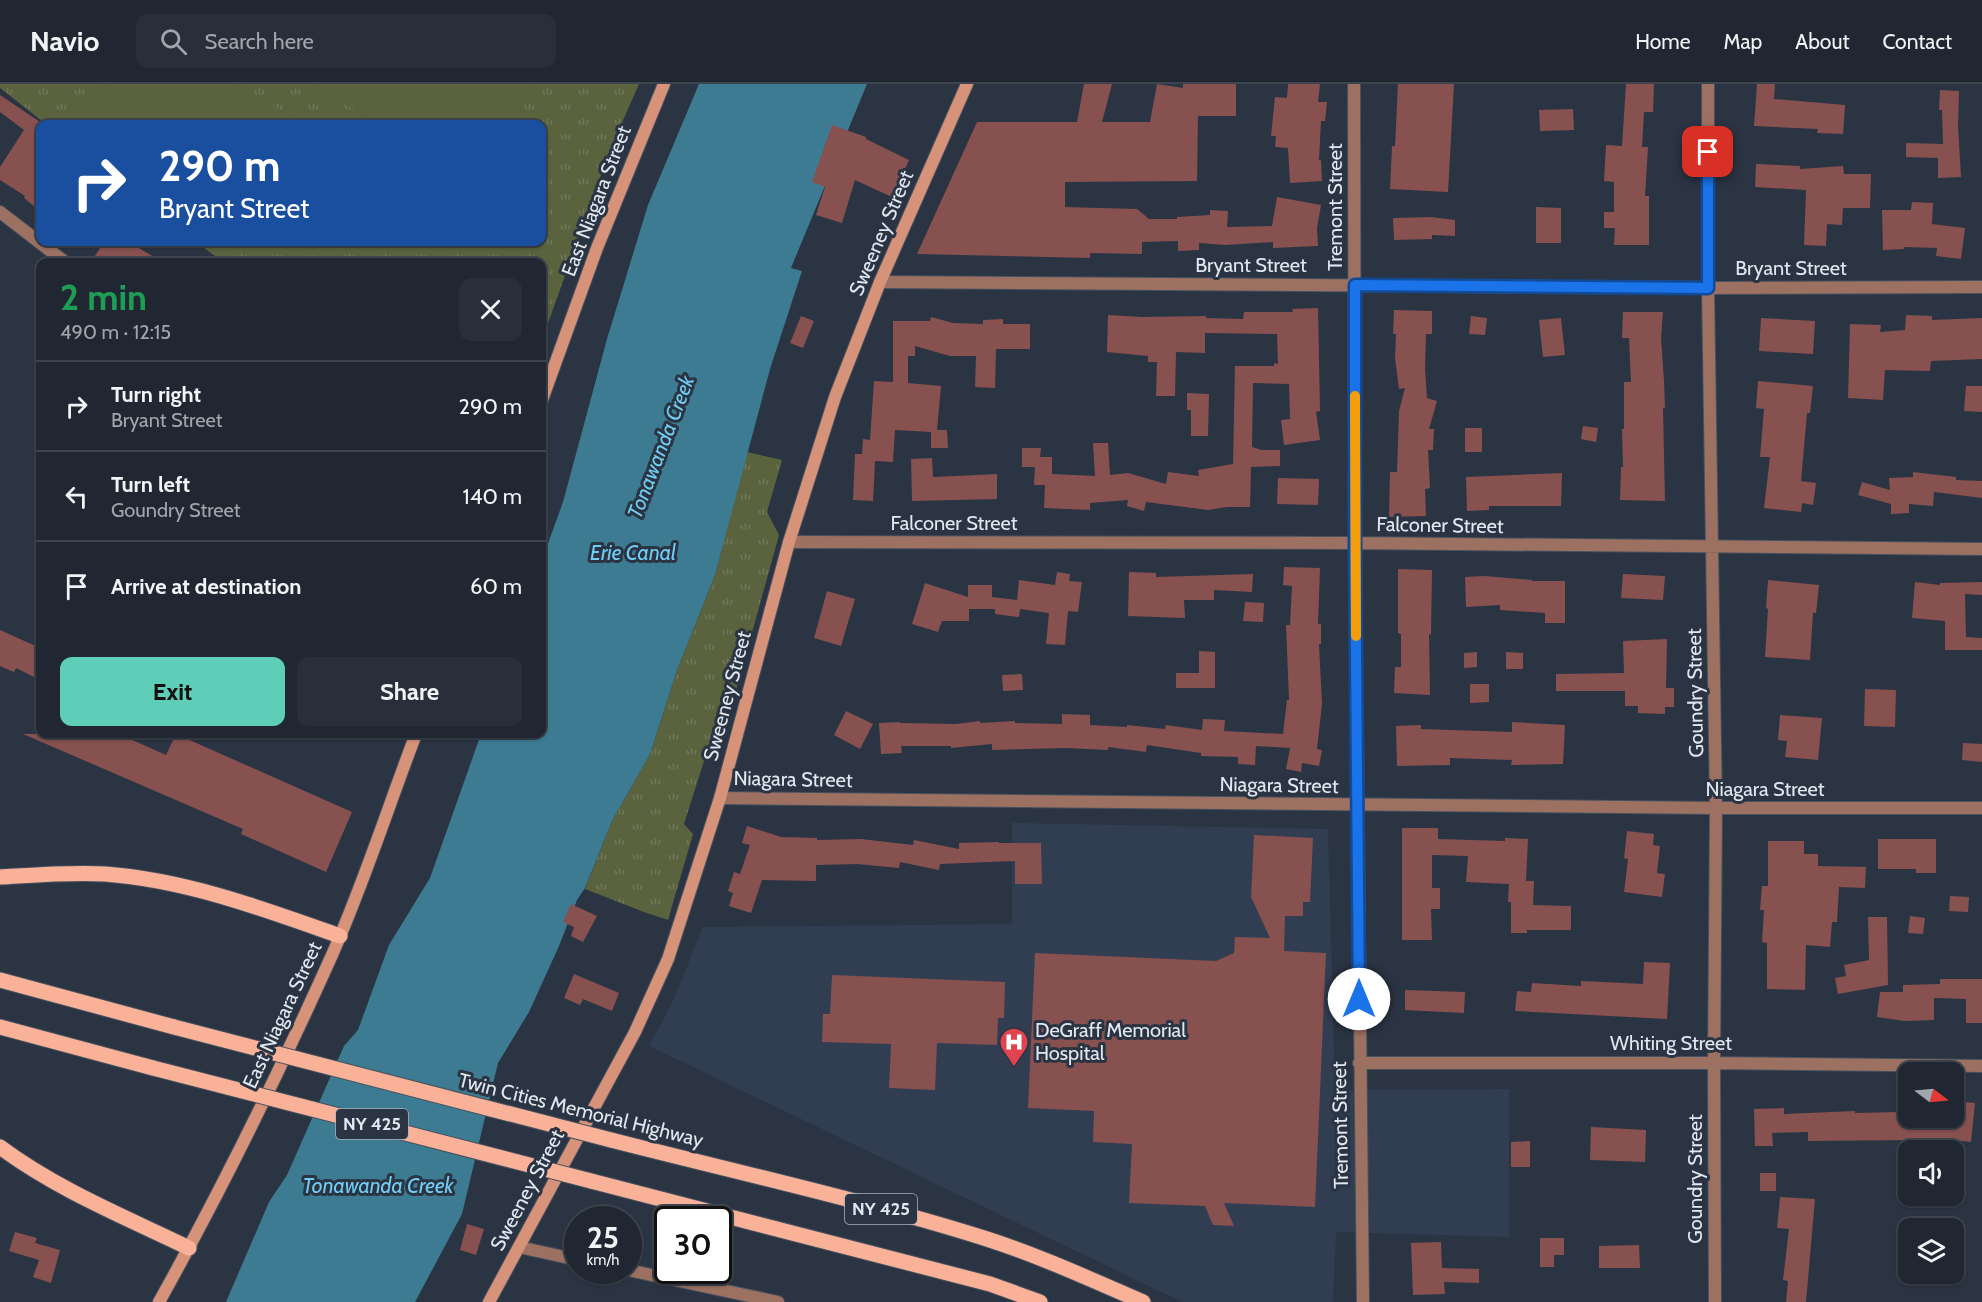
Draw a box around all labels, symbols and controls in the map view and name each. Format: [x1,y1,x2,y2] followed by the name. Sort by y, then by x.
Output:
[136,14,556,68] search box
[30,24,100,58] text: Navio
[157,25,190,58] icon: search
[205,28,314,55] text: Search here
[1635,29,1691,54] text: Home
[1724,29,1762,54] text: Map
[1795,29,1849,54] text: About
[1882,29,1952,54] text: Contact
[556,122,636,280] street label: East Niagara Street
[1682,126,1733,177] pin
[1691,135,1724,168] icon: arrive
[159,140,280,192] text: 290 m
[1323,143,1347,271] street label: Tremont Street
[60,144,138,222] icon: right
[844,167,918,299] street label: Sweeney Street
[159,192,309,225] text: Bryant Street
[1195,253,1307,277] street label: Bryant Street
[1735,256,1847,280] street label: Bryant Street
[60,275,147,319] text: 2 min
[459,278,522,341] button: close
[60,320,171,344] text: 490 m · 12:15
[622,371,700,522] water label: Tonawanda Creek
[111,381,201,408] text: Turn right
[60,390,93,423] icon: right
[458,393,522,420] text: 290 m
[111,408,222,432] text: Bryant Street
[111,471,190,498] text: Turn left
[60,480,93,513] icon: left
[463,483,522,510] text: 140 m
[111,498,240,522] text: Goundry Street
[890,511,1018,535] street label: Falconer Street
[1376,512,1504,538] street label: Falconer Street
[590,540,676,565] water label: Erie Canal
[60,570,93,603] icon: arrive
[111,573,301,600] text: Arrive at destination
[470,573,522,600] text: 60 m
[698,628,756,764] street label: Sweeney Street
[1682,628,1708,758] street label: Goundry Street
[60,657,285,726] button: Exit
[297,657,522,726] button: Share
[733,766,853,792] street label: Niagara Street
[1219,772,1339,798] street label: Niagara Street
[1706,777,1825,801] street label: Niagara Street
[237,938,327,1092] street label: East Niagara Street
[1327,967,1391,1031] position arrow
[1035,1018,1186,1065] place label: DeGraff Memorial Hospital
[998,1026,1030,1068] hospital icon: DeGraff Memorial Hospital
[1610,1031,1732,1055] street label: Whiting Street
[1327,1061,1353,1189] street label: Tremont Street
[1898,1062,1964,1128] north arrow
[1898,1062,1964,1284] map controls
[456,1068,706,1152] street label: Twin Cities Memorial Highway
[336,1109,408,1139] road number: NY 425
[1683,1114,1707,1244] street label: Goundry Street
[485,1125,569,1255] street label: Sweeney Street
[1898,1140,1964,1206] button: sound
[303,1173,455,1198] water label: Tonawanda Creek
[845,1194,917,1224] road number: NY 425
[654,1206,732,1284] speed limit sign: 30
[1898,1218,1964,1284] button: layers
[587,1219,619,1256] text: 25
[587,1251,619,1269] text: km/h

